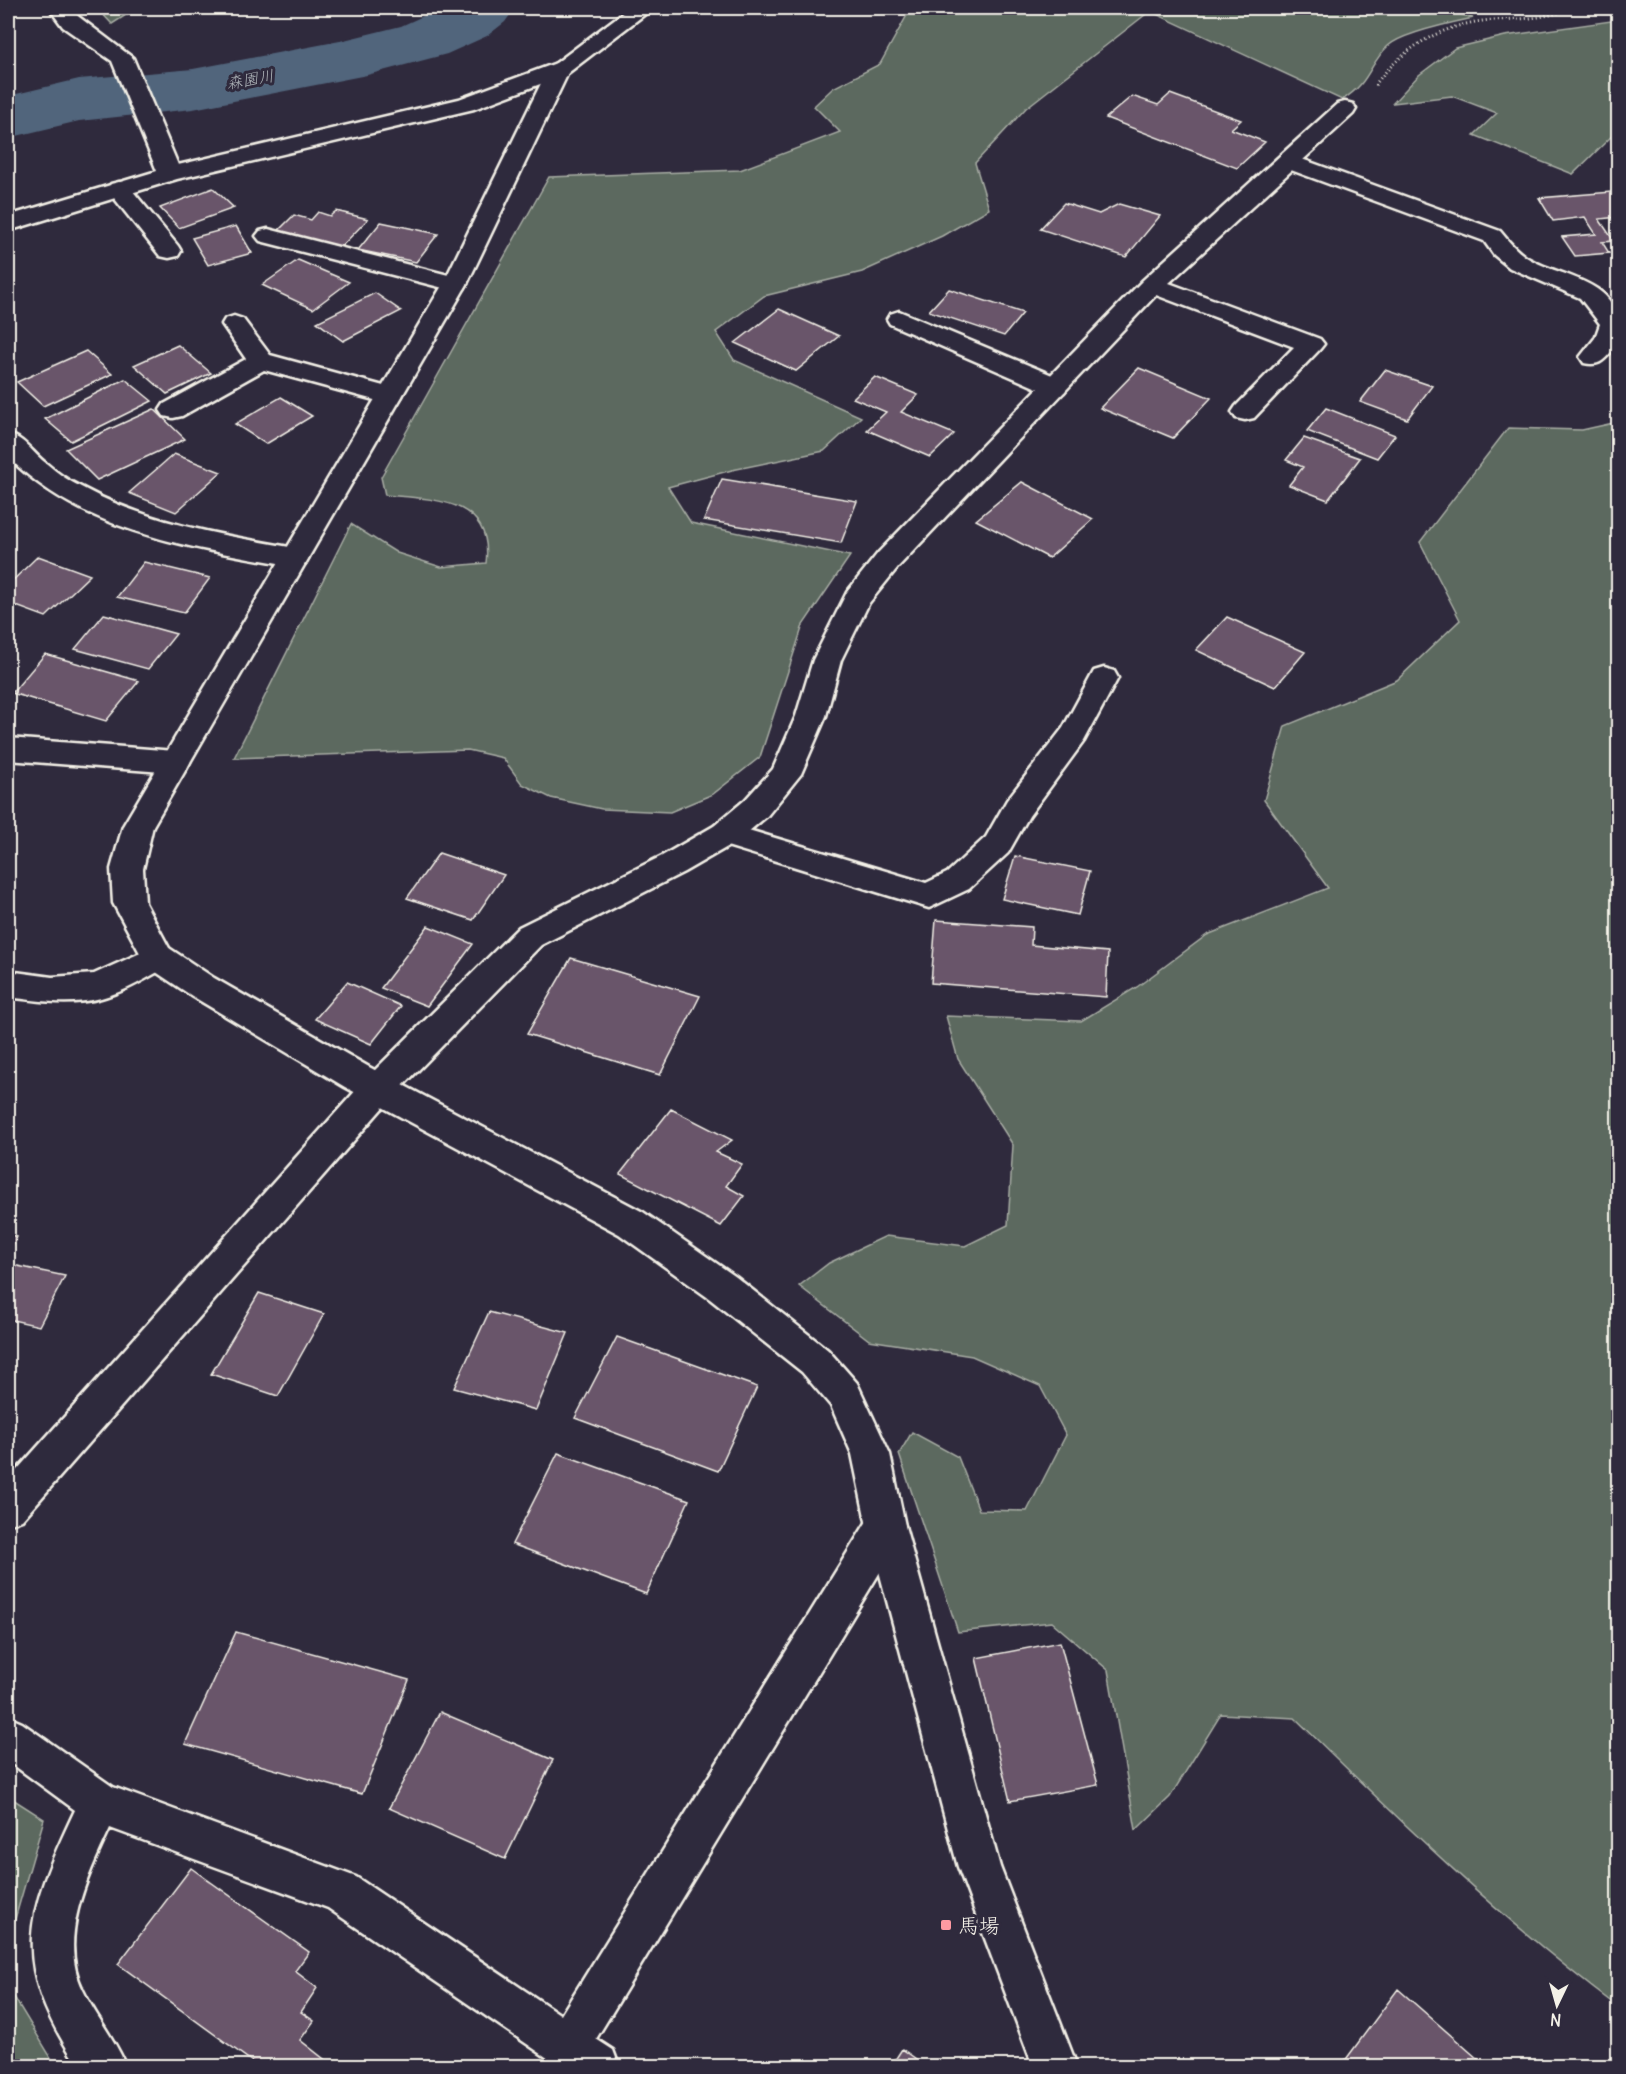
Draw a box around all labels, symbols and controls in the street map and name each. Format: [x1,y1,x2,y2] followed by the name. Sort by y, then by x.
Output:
[225,65,275,93] water label: 森園川
[958,1912,1000,1939] place label: 馬場
[939,1918,953,1932] marker: 馬場
[1527,1975,1587,2035] north arrow
[1549,2009,1562,2030] text: N

